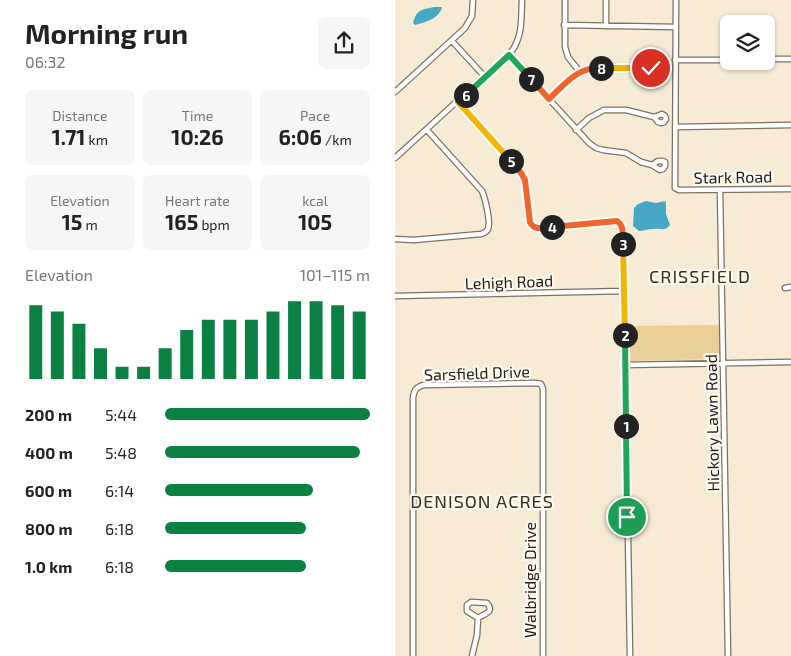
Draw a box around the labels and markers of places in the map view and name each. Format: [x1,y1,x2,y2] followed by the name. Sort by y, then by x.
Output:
[630,47,672,89] pin
[589,56,613,80] pin: 8
[519,66,543,92] pin: 7
[453,82,479,108] pin: 6
[499,148,523,174] pin: 5
[539,214,565,240] pin: 4
[611,232,635,256] pin: 3
[613,322,637,348] pin: 2
[613,414,639,438] pin: 1
[606,496,648,538] pin

